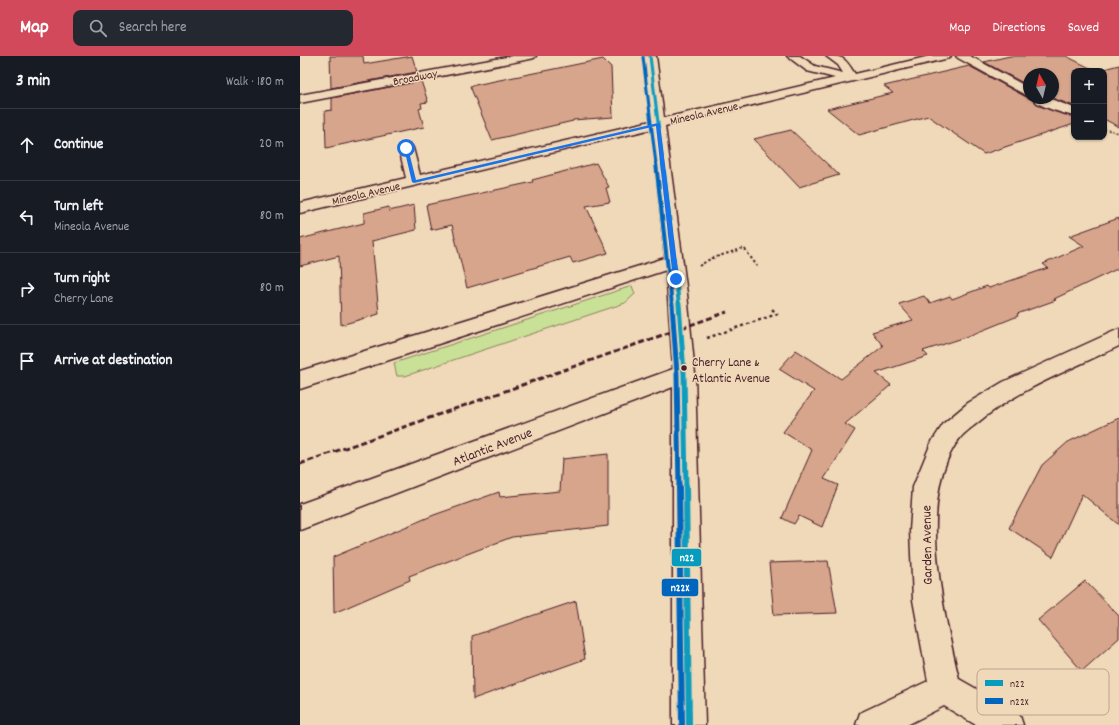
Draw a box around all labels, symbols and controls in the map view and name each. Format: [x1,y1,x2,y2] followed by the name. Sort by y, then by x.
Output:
[73,10,353,46] search box
[20,15,49,42] text: Map
[87,17,109,39] icon: search
[119,17,187,39] text: Search here
[949,18,971,38] text: Map
[993,18,1046,38] text: Directions
[1068,18,1099,38] text: Saved
[392,66,440,91] street label: Broadway
[1023,68,1059,104] north arrow
[1071,68,1107,140] map controls
[1071,68,1107,104] button: +
[16,70,50,94] text: 3 min
[226,73,284,92] text: Walk · 180 m
[669,98,740,131] street label: Mineola Avenue
[1071,104,1107,140] button: −
[16,134,38,156] icon: ahead
[54,134,103,156] text: Continue
[259,135,284,154] text: 20 m
[397,139,415,157] route start
[331,178,402,211] street label: Mineola Avenue
[54,196,103,218] text: Turn left
[16,206,38,228] icon: left
[260,207,284,226] text: 80 m
[54,218,129,237] text: Mineola Avenue
[54,268,110,290] text: Turn right
[667,270,685,288] route end
[16,278,38,300] icon: right
[260,279,284,298] text: 80 m
[54,290,113,309] text: Cherry Lane
[16,350,38,372] icon: arrive
[54,350,172,372] text: Arrive at destination
[692,354,770,389] place label: Cherry Lane & Atlantic Avenue
[679,363,689,373] marker: Cherry Lane & Atlantic Avenue
[450,423,536,472] street label: Atlantic Avenue
[917,505,939,585] street label: Garden Avenue
[671,548,702,567] line badge: n22
[680,551,695,567] text: n22
[661,578,699,597] line badge: n22X
[671,581,689,597] text: n22X
[977,669,1109,715] legend
[1010,677,1025,693] text: n22
[1010,695,1029,711] text: n22X

